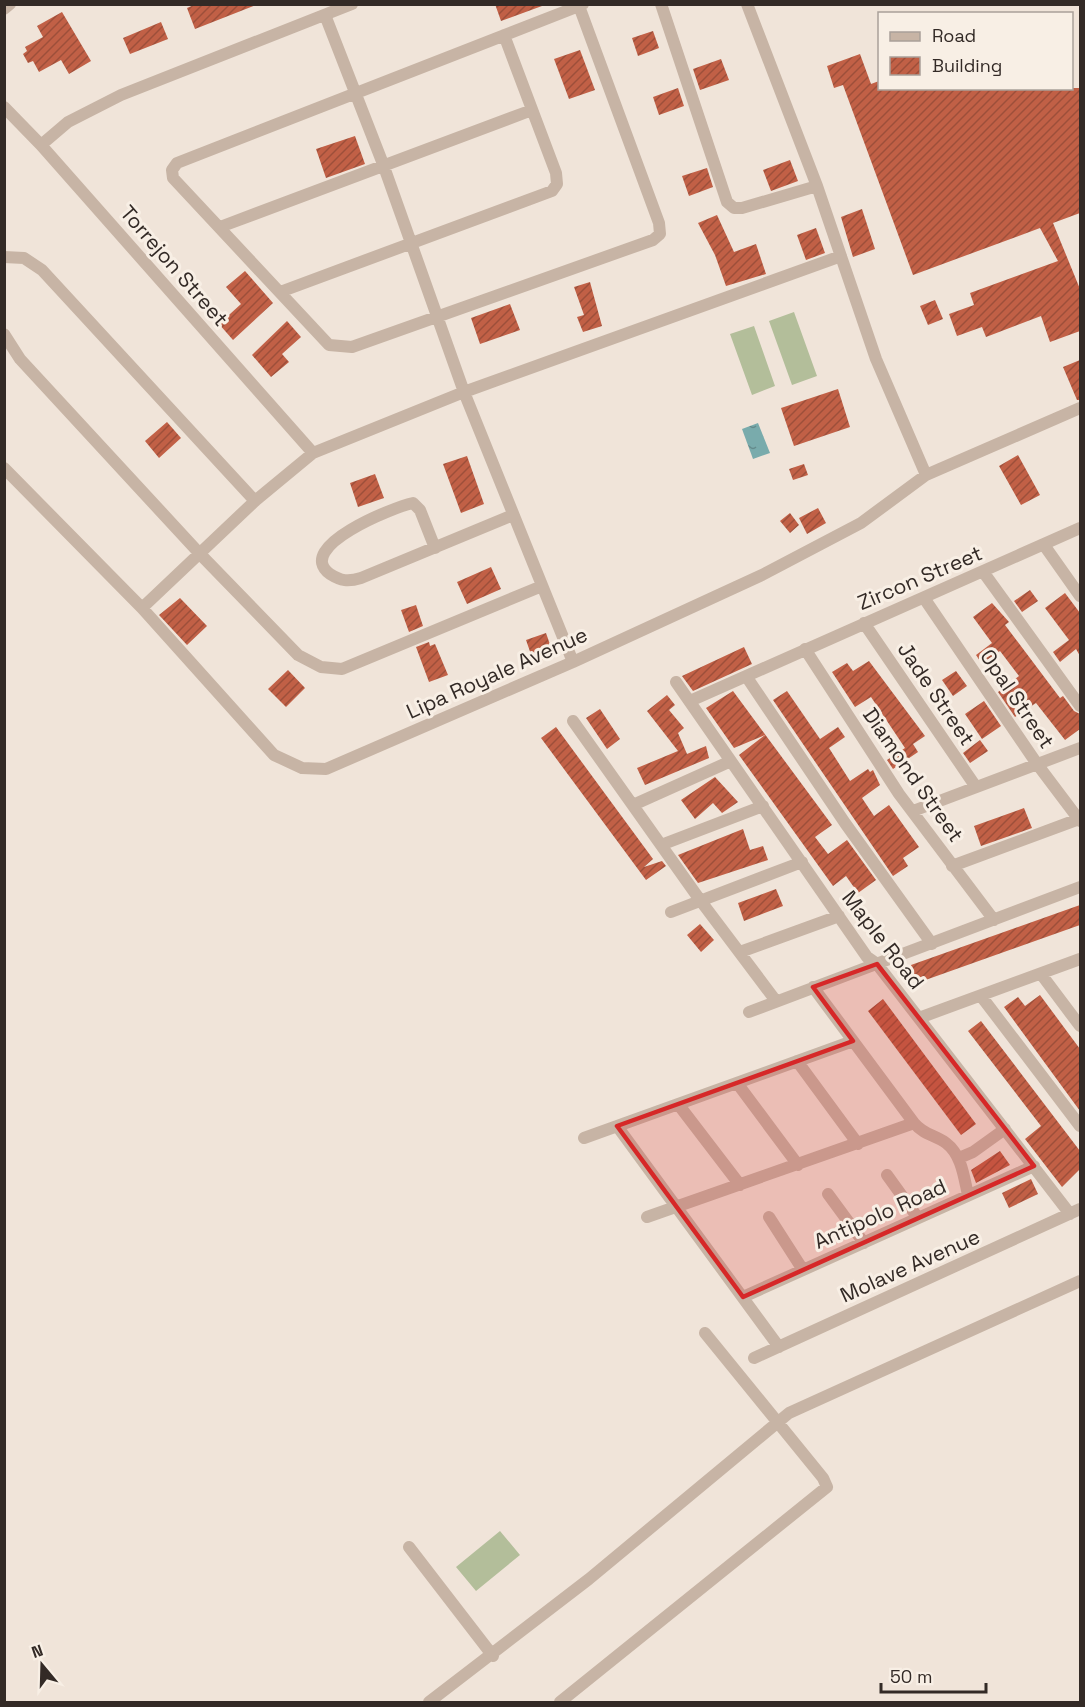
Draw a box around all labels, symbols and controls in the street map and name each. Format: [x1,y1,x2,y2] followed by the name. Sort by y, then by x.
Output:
[878,12,1073,90] legend
[932,24,976,47] text: Road
[932,54,1002,77] text: Building
[114,200,234,332] street label: Torrejon Street
[853,539,986,616] street label: Zircon Street
[402,620,592,725] street label: Lipa Royale Avenue
[892,637,981,751] street label: Jade Street
[974,644,1061,754] street label: Opal Street
[857,702,970,847] street label: Diamond Street
[836,885,930,995] street label: Maple Road
[809,1172,950,1255] street label: Antipolo Road
[836,1223,984,1308] street label: Molave Avenue
[12,1635,72,1695] north arrow
[29,1640,46,1663] text: N
[881,1656,986,1694] scale bar
[890,1665,932,1688] text: 50 m

